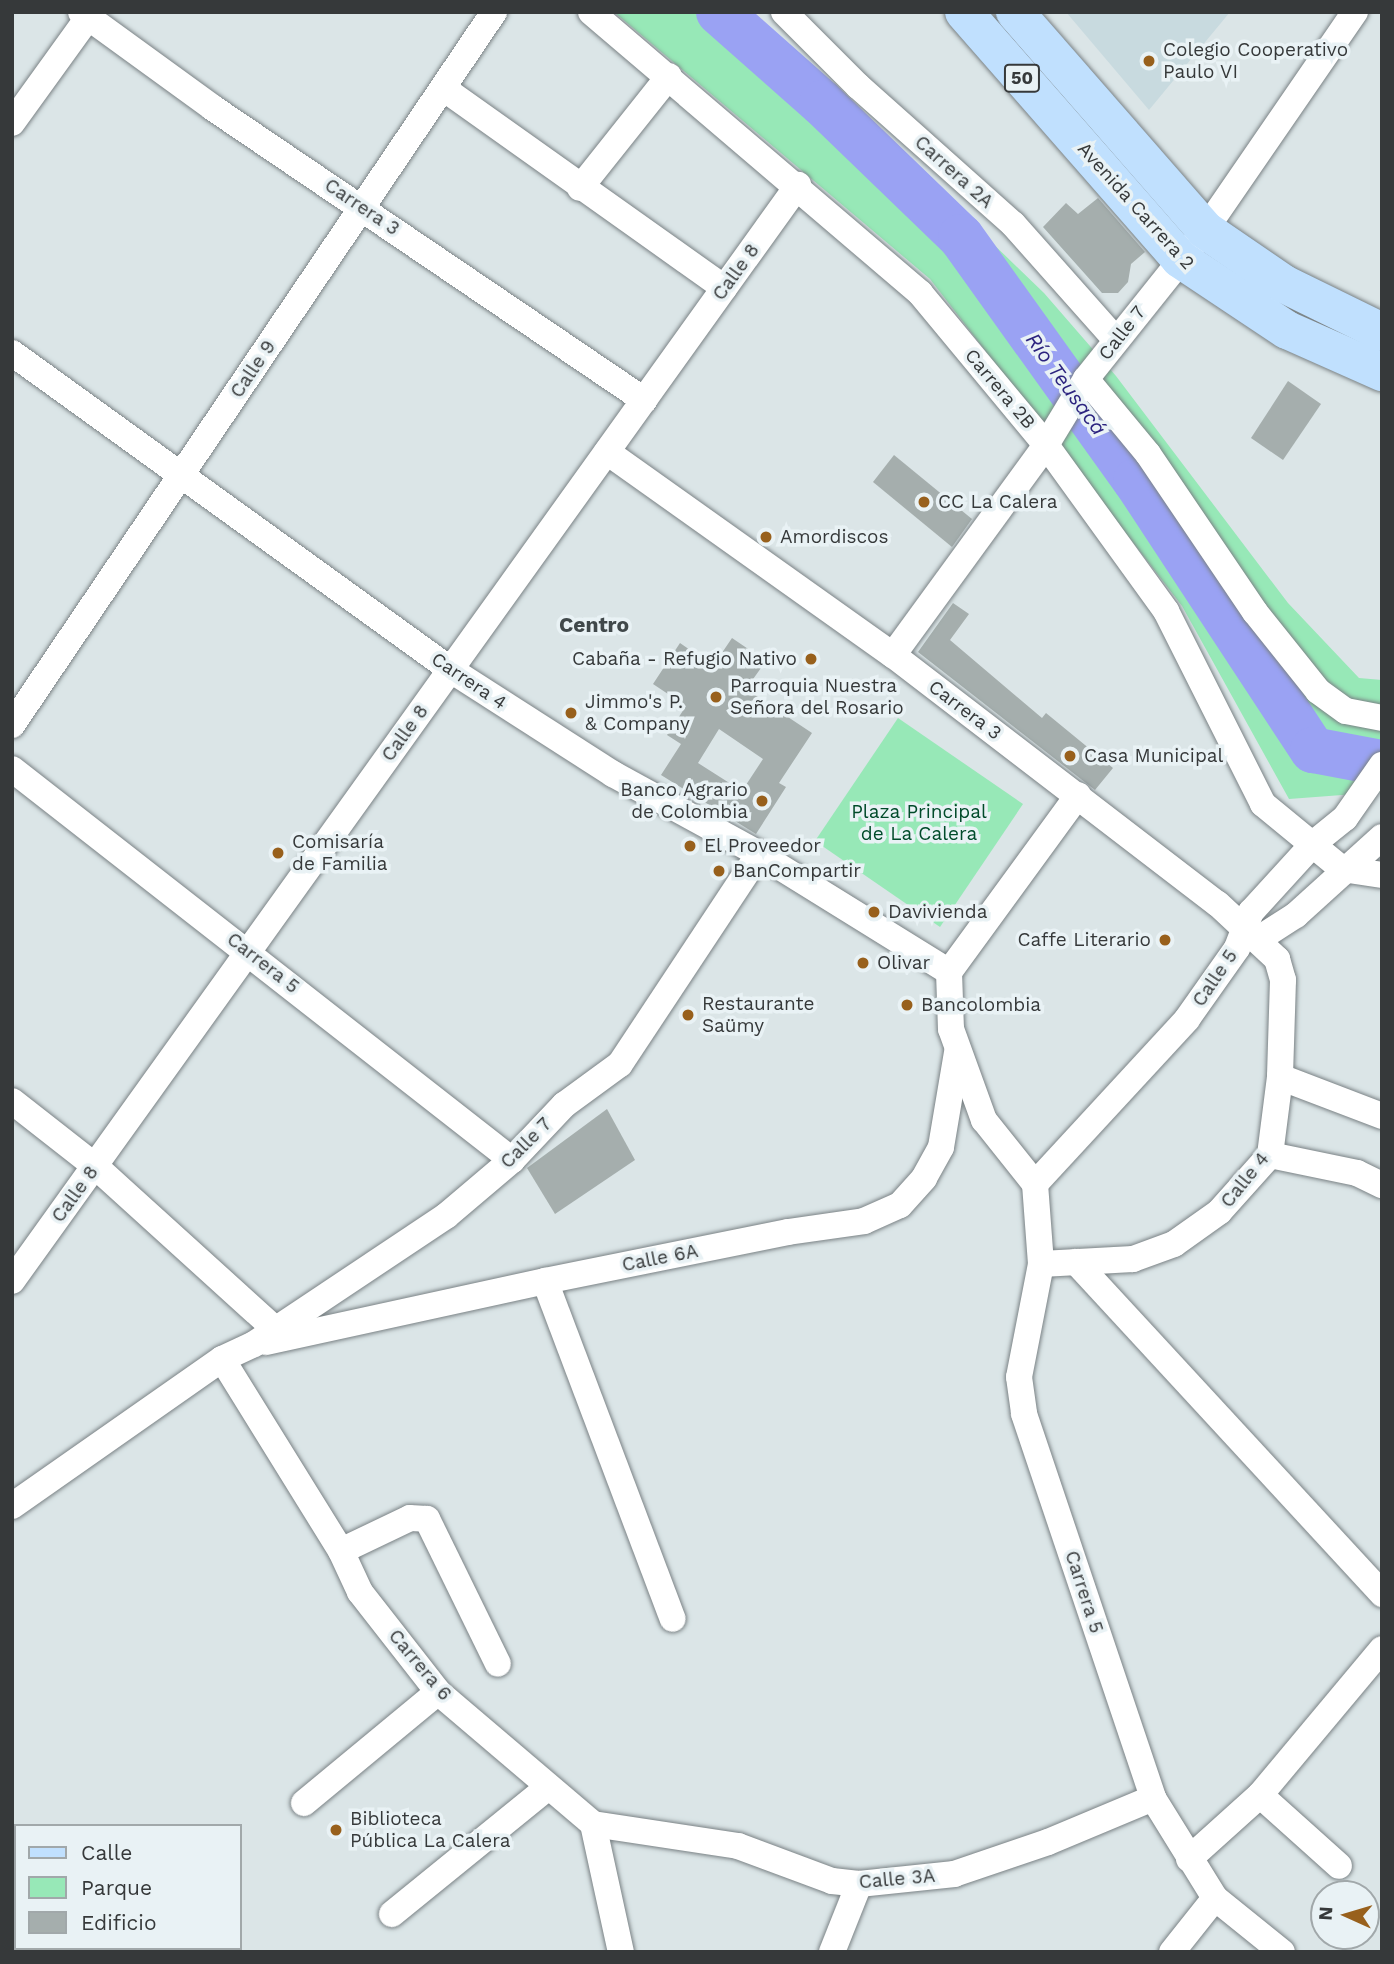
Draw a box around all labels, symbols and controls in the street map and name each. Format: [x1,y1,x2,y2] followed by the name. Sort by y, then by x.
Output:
[1163,39,1348,83] place label: Colegio Cooperativo Paulo VI
[1141,53,1157,69] marker: Colegio Cooperativo Paulo VI
[1003,64,1041,92] road number: 50
[910,131,998,213] street label: Carrera 2A
[1073,137,1199,275] street label: Avenida Carrera 2
[320,174,404,240] street label: Carrera 3
[708,239,764,305] street label: Calle 8
[1093,301,1151,365] street label: Calle 7
[1020,328,1112,440] water label: Río Teusacá
[225,336,281,402] street label: Calle 9
[960,344,1040,434] street label: Carrera 2B
[938,491,1058,513] place label: CC La Calera
[916,494,932,510] marker: CC La Calera
[780,526,889,548] place label: Amordiscos
[758,529,774,545] marker: Amordiscos
[559,612,629,638] district label: Centro
[427,647,511,715] street label: Carrera 4
[571,648,797,670] place label: Cabaña - Refugio Nativo
[803,651,819,667] marker: Cabaña - Refugio Nativo
[730,675,905,719] place label: Parroquia Nuestra Señora del Rosario
[924,675,1006,745] street label: Carrera 3
[708,689,724,705] marker: Parroquia Nuestra Señora del Rosario
[585,691,690,735] place label: Jimmo's P. & Company
[377,700,433,766] street label: Calle 8
[563,705,579,721] marker: Jimmo's P. & Company
[1084,745,1224,767] place label: Casa Municipal
[1062,748,1078,764] marker: Casa Municipal
[619,779,748,823] place label: Banco Agrario de Colombia
[754,793,770,809] marker: Banco Agrario de Colombia
[851,801,987,845] park label: Plaza Principal de La Calera
[292,831,388,875] place label: Comisaría de Familia
[704,835,822,857] place label: El Proveedor
[682,838,698,854] marker: El Proveedor
[270,845,286,861] marker: Comisaría de Familia
[733,860,861,882] place label: BanCompartir
[711,863,727,879] marker: BanCompartir
[888,901,987,923] place label: Davivienda
[866,904,882,920] marker: Davivienda
[222,928,304,998] street label: Carrera 5
[1017,929,1151,951] place label: Caffe Literario
[1157,932,1173,948] marker: Caffe Literario
[1188,945,1242,1011] street label: Calle 5
[877,952,930,974] place label: Olivar
[855,955,871,971] marker: Olivar
[702,993,815,1037] place label: Restaurante Saümy
[921,994,1041,1016] place label: Bancolombia
[899,997,915,1013] marker: Bancolombia
[680,1007,696,1023] marker: Restaurante Saümy
[495,1112,557,1174] street label: Calle 7
[1216,1148,1274,1212] street label: Calle 4
[47,1161,103,1227] street label: Calle 8
[620,1239,700,1277] street label: Calle 6A
[1060,1548,1108,1636] street label: Carrera 5
[384,1625,456,1705] street label: Carrera 6
[350,1808,511,1852] place label: Biblioteca Pública La Calera
[328,1822,344,1838] marker: Biblioteca Pública La Calera
[14,1824,242,1950] legend
[81,1840,132,1865] text: Calle
[858,1864,936,1894] street label: Calle 3A
[81,1875,152,1900] text: Parque
[1310,1880,1380,1950] north arrow
[1314,1906,1338,1921] text: N
[81,1910,157,1935] text: Edificio

